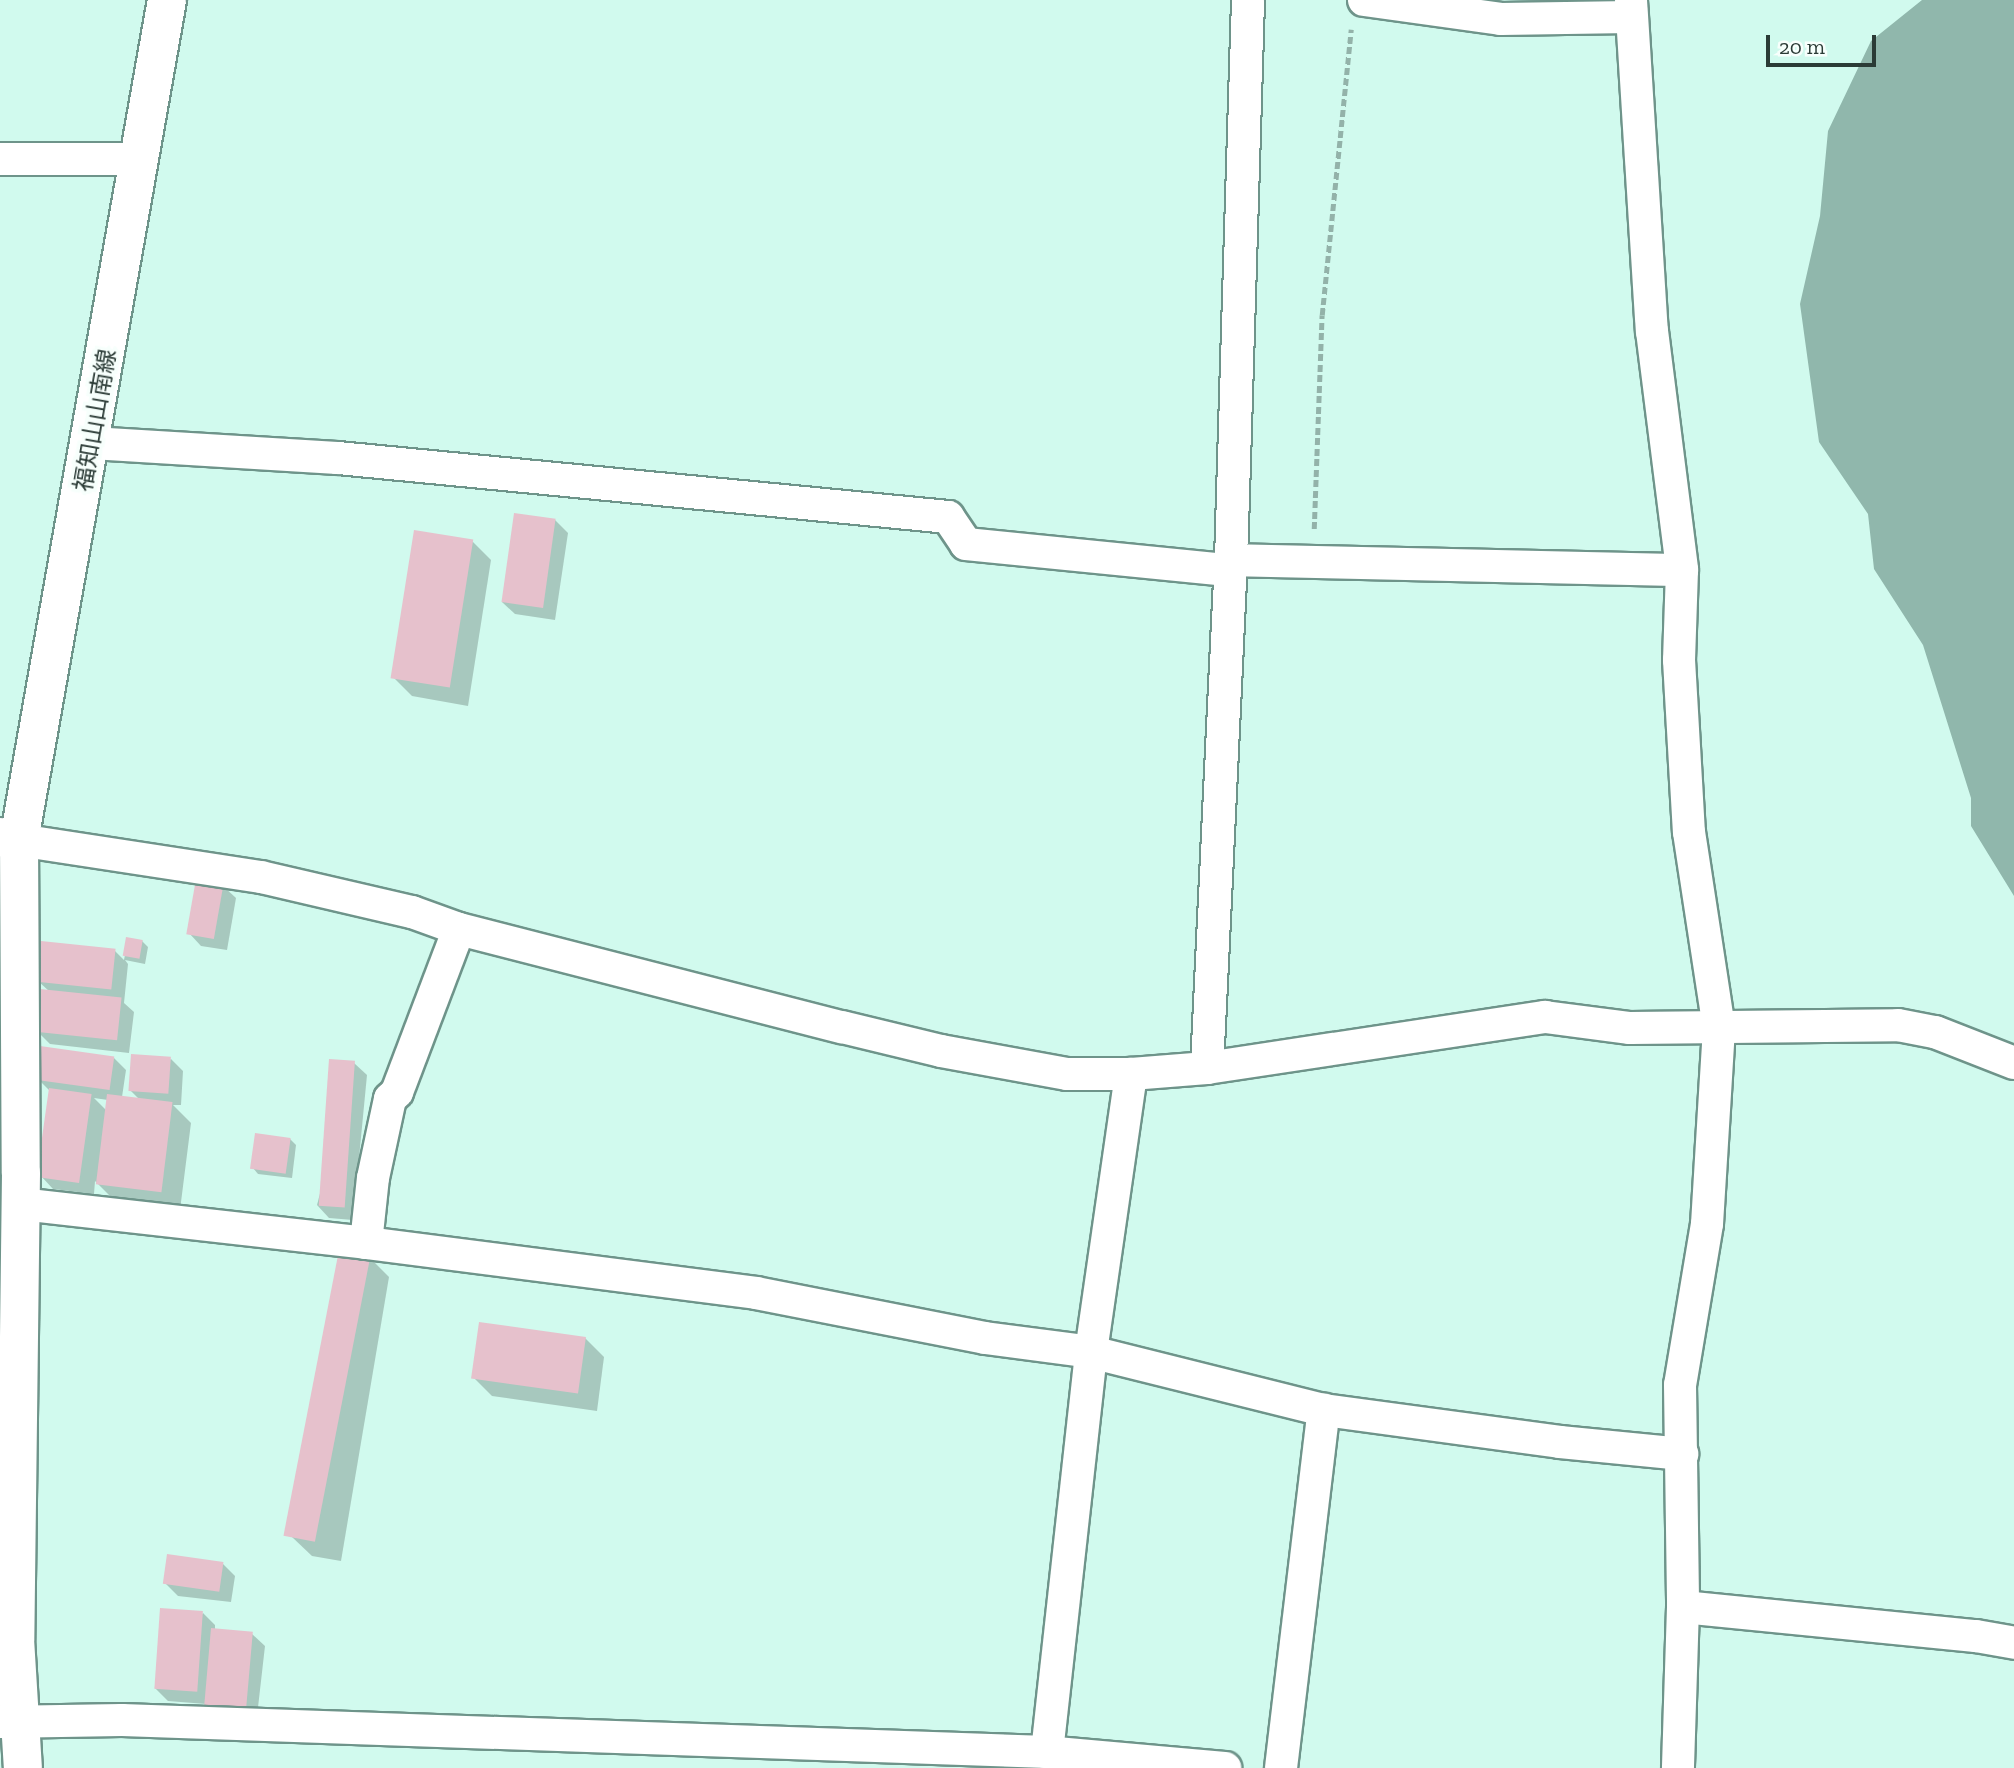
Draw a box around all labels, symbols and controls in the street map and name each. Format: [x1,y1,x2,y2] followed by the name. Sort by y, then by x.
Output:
[1769,21,1879,65] scale bar
[1779,34,1825,59] text: 20 m
[68,347,122,493] street label: 福知山山南線

